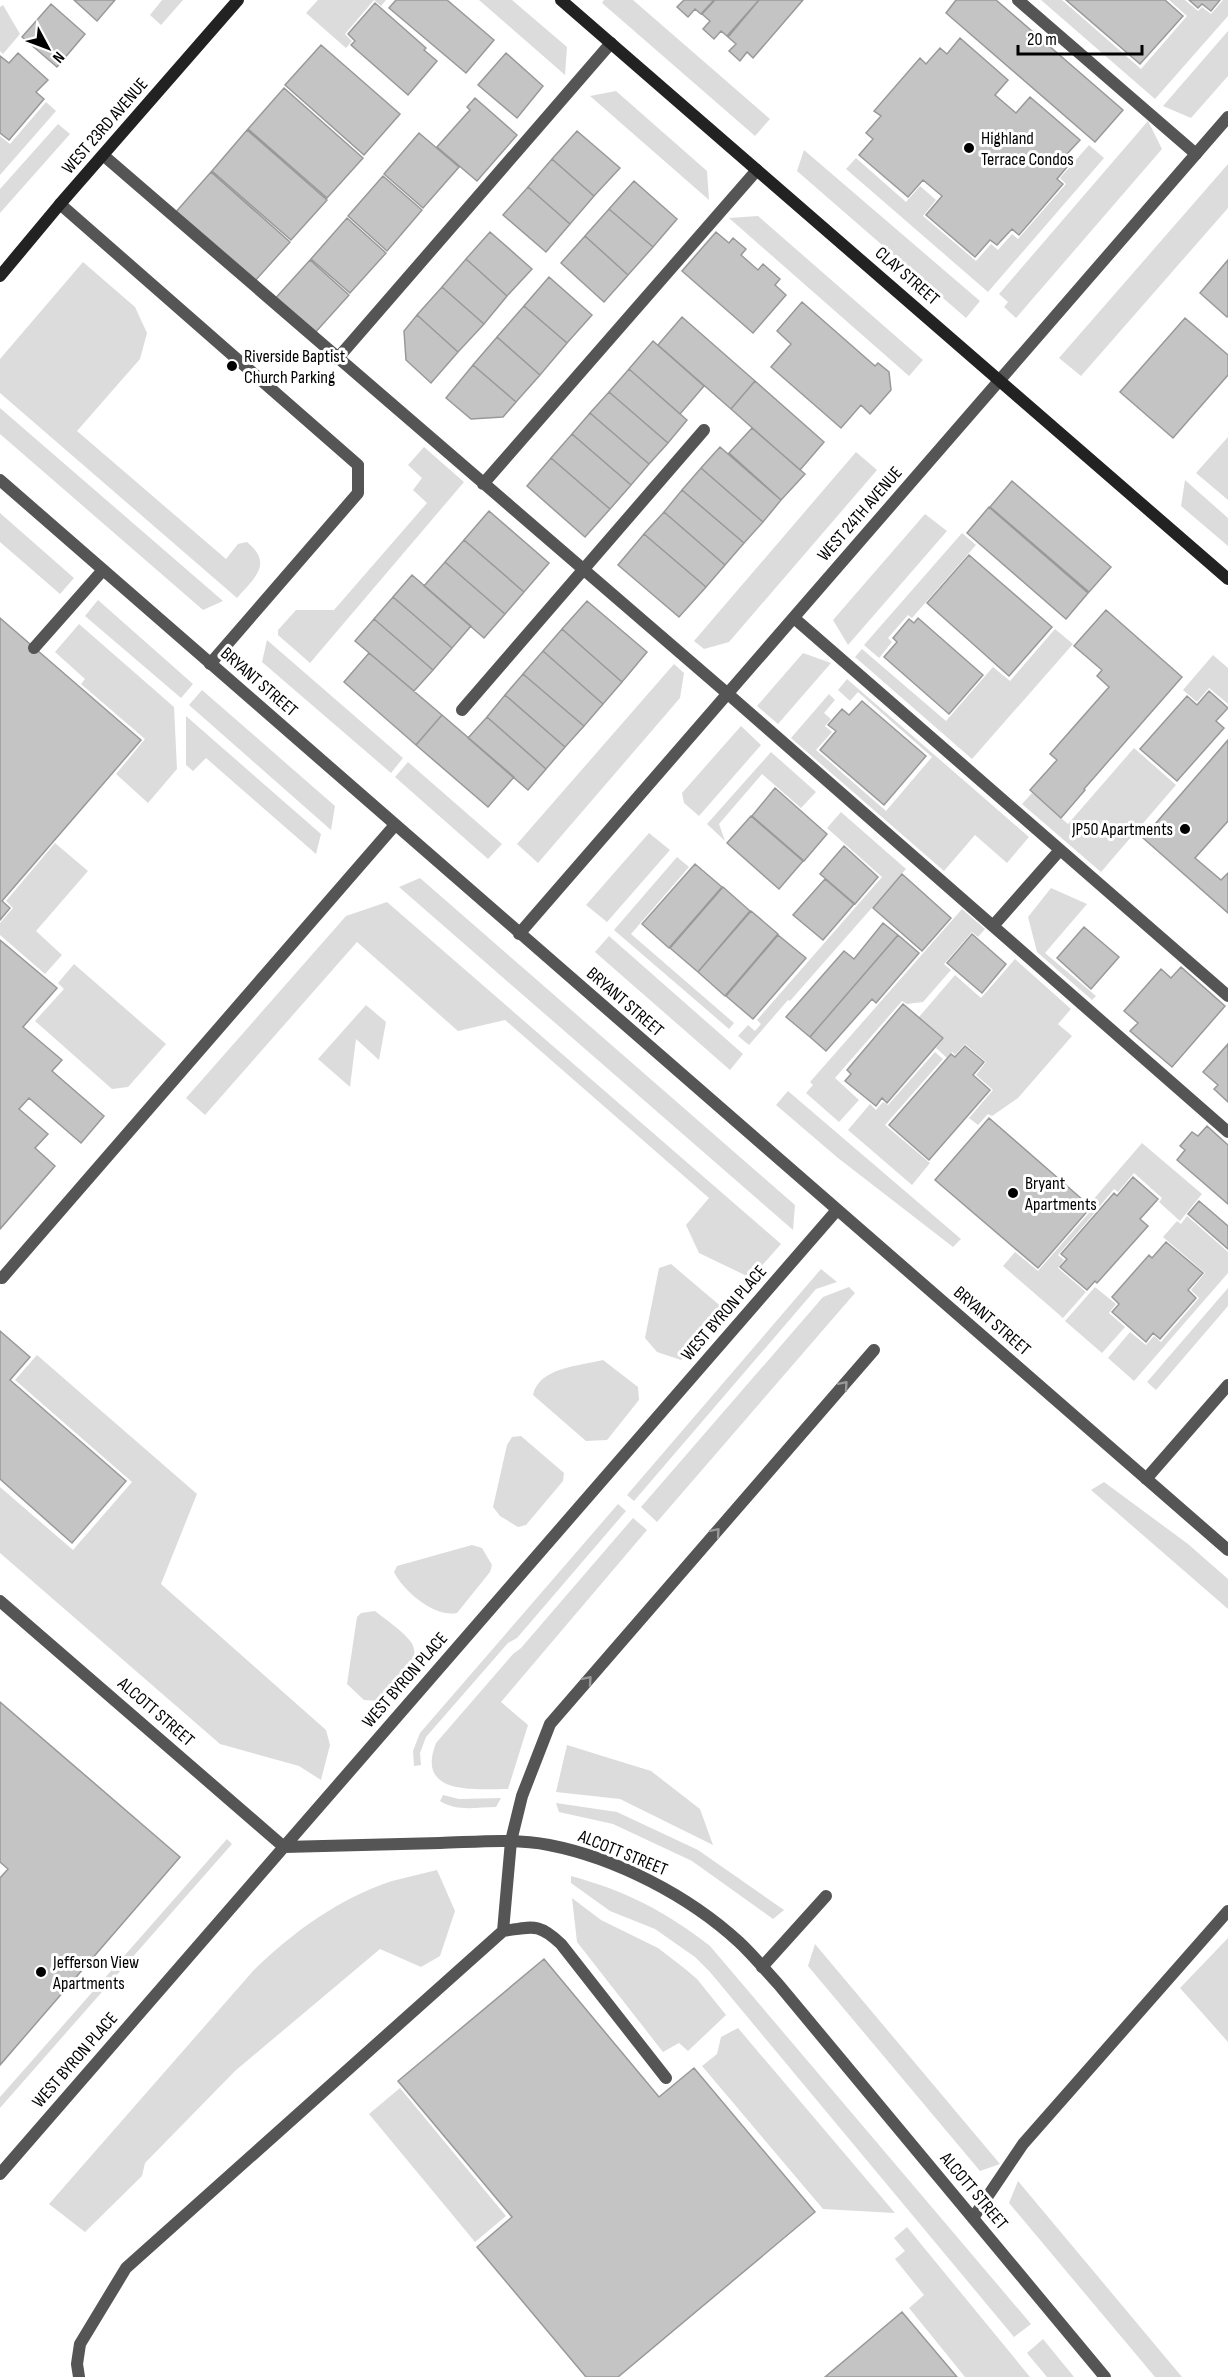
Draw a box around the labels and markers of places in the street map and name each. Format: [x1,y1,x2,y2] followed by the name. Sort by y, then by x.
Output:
[981,128,1074,170] place label: Highland Terrace Condos
[962,141,976,155] marker: Highland Terrace Condos
[244,346,346,388] place label: Riverside Baptist Church Parking
[225,359,239,373] marker: Riverside Baptist Church Parking
[1071,819,1173,840] place label: JP50 Apartments
[1178,822,1192,836] marker: JP50 Apartments
[1024,1173,1097,1215] place label: Bryant Apartments
[1006,1186,1020,1200] marker: Bryant Apartments
[52,1952,139,1994] place label: Jefferson View Apartments
[34,1965,48,1979] marker: Jefferson View Apartments

